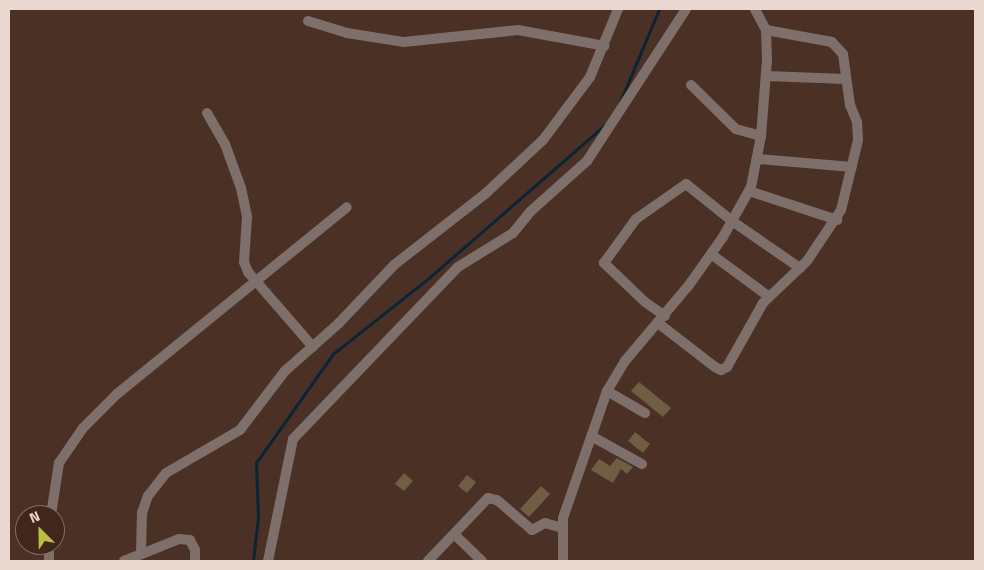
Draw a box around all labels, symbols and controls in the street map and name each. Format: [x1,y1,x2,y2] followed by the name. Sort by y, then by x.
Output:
[15,505,65,555] north arrow
[26,505,43,528] text: N

